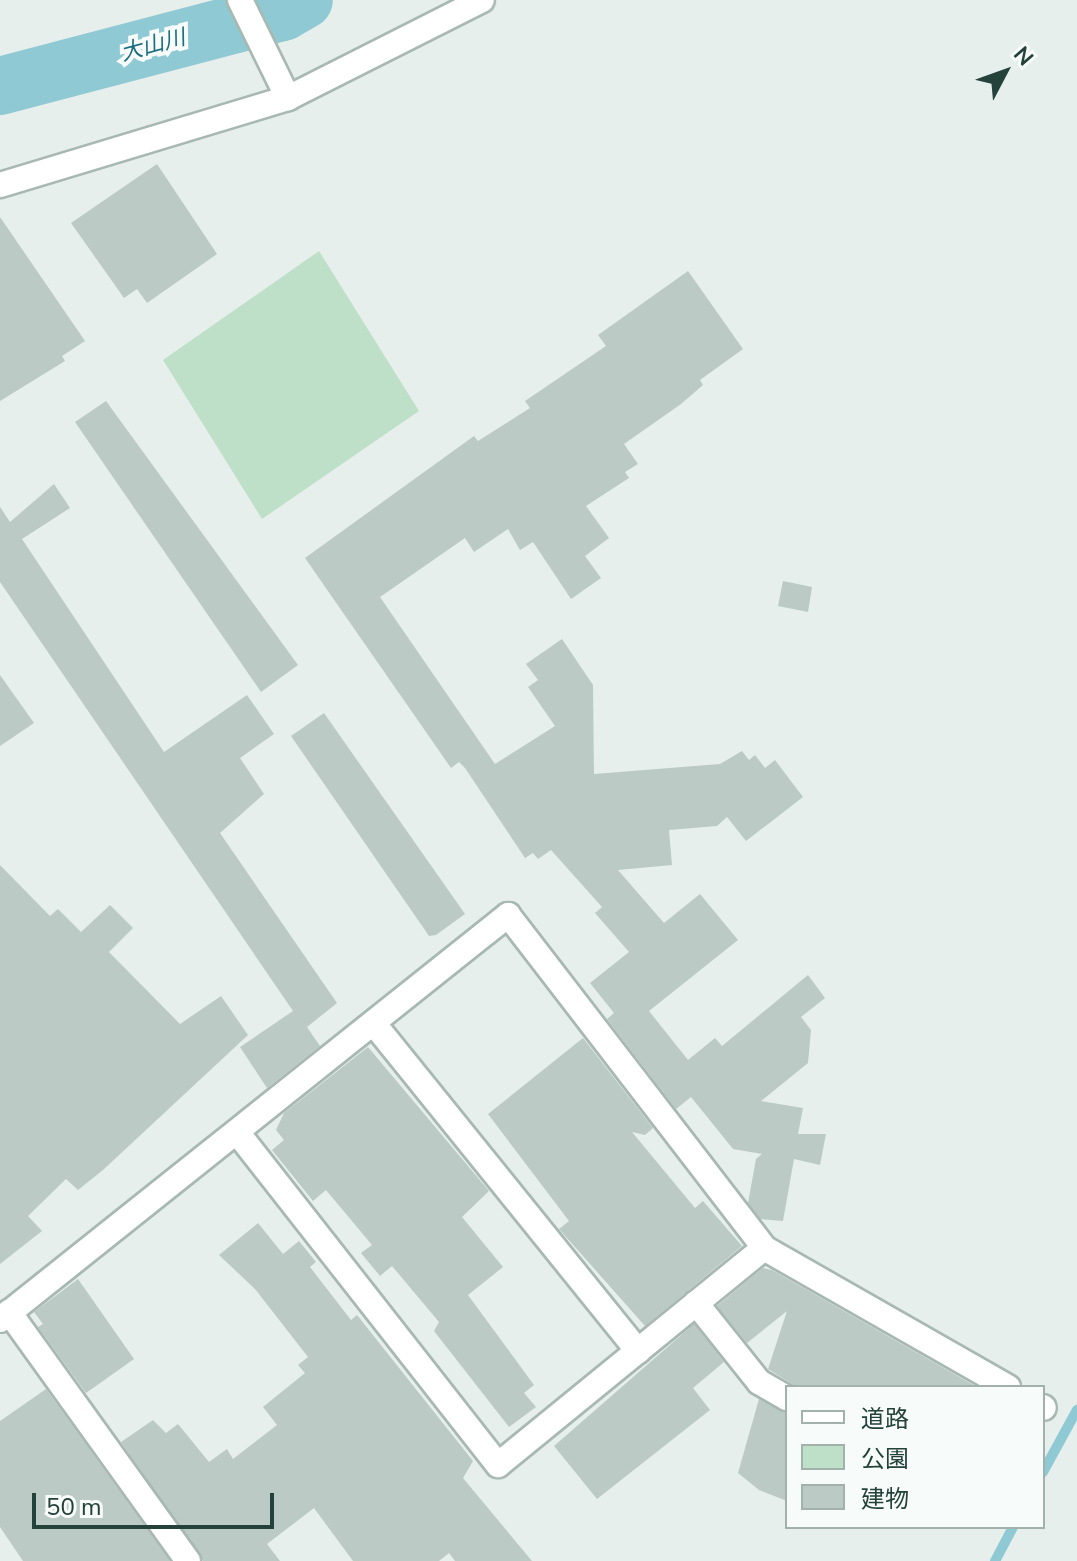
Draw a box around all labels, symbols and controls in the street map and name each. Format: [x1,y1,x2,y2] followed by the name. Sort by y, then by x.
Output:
[118,25,188,67] water label: 大山川
[965,32,1045,112] north arrow
[1006,40,1040,72] text: N
[785,1385,1045,1529] legend
[861,1403,909,1435] text: 道路
[861,1443,909,1475] text: 公園
[36,1477,278,1527] scale bar
[861,1483,909,1515] text: 建物
[46,1491,102,1523] text: 50 m

